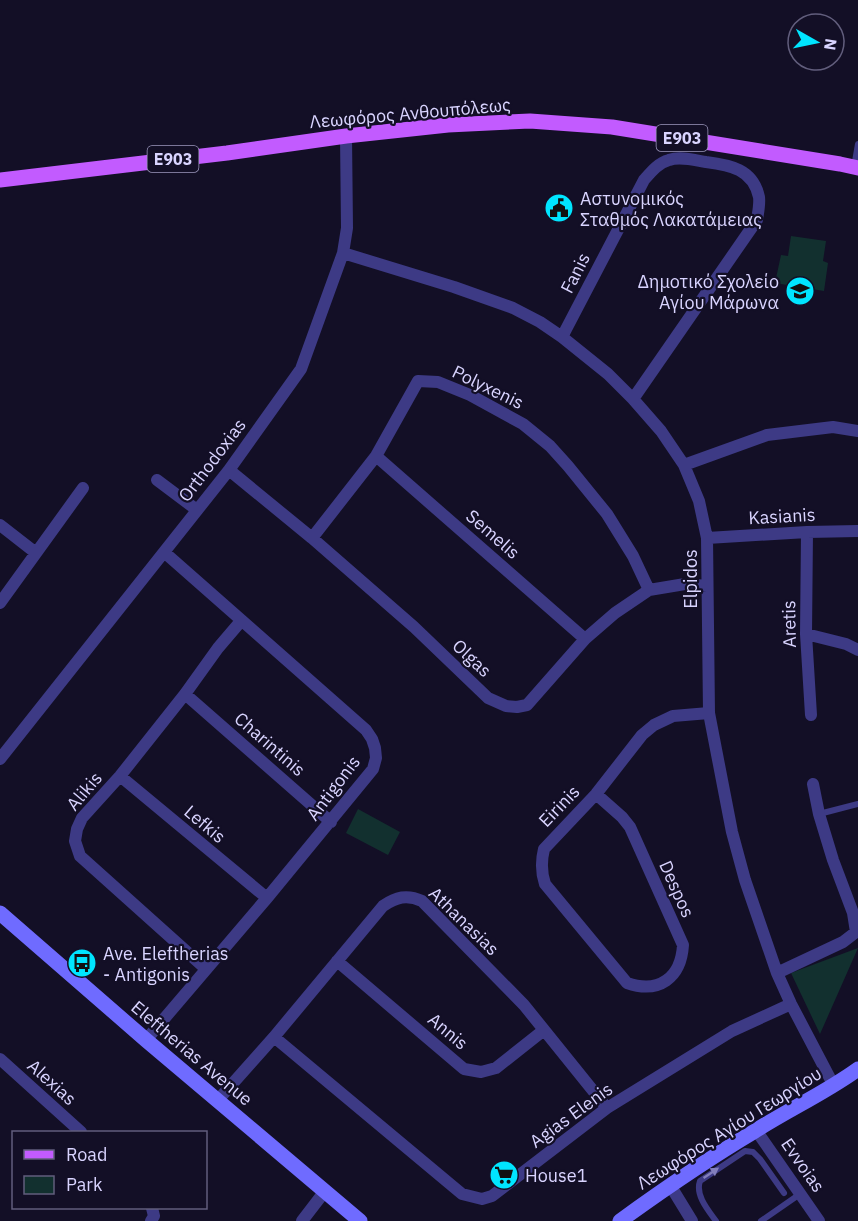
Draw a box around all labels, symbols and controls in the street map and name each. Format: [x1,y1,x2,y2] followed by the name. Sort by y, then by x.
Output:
[786,12,846,72] north arrow
[820,37,842,52] text: N
[308,93,512,133] street label: Λεωφόρος Ανθουπόλεως
[656,125,708,151] road number: E903
[148,146,198,172] road number: E903
[580,187,762,231] place label: Αστυνομικός Σταθμός Λακατάμειας
[543,192,575,224] public building icon: Αστυνομικός Σταθμός Λακατάμειας
[555,249,595,297] street label: Fanis
[638,270,779,314] place label: Δημοτικό Σχολείο Αγίου Μάρωνα
[784,275,816,307] school or university icon: Δημοτικό Σχολείο Αγίου Μάρωνα
[449,360,527,414] street label: Polyxenis
[173,414,251,506] street label: Orthodoxias
[748,503,816,529] street label: Kasianis
[461,504,525,564] street label: Semelis
[679,549,702,609] street label: Elpidos
[777,600,801,648] street label: Aretis
[448,634,496,682] street label: Olgas
[230,707,310,781] street label: Charintinis
[301,751,365,825] street label: Antigonis
[61,767,107,815] street label: Alikis
[534,780,584,832] street label: Eirinis
[179,800,231,848] street label: Lefkis
[654,857,700,921] street label: Despos
[424,882,504,960] street label: Athanasias
[103,942,229,986] place label: Ave. Eleftherias - Antigonis
[66,947,98,979] bus stop icon: Ave. Eleftherias - Antigonis
[127,996,257,1111] street label: Eleftherias Avenue
[423,1008,473,1054] street label: Annis
[23,1054,81,1110] street label: Alexias
[632,1062,826,1194] street label: Λεωφόρος Αγίου Γεωργίου
[525,1077,617,1153] street label: Agias Elenis
[12,1131,207,1209] legend
[776,1133,830,1197] street label: Evvoias
[66,1143,107,1166] text: Road
[488,1159,520,1191] supermarket icon: House1
[525,1164,587,1187] place label: House1
[703,1167,719,1179] one-way arrow
[66,1173,103,1196] text: Park

